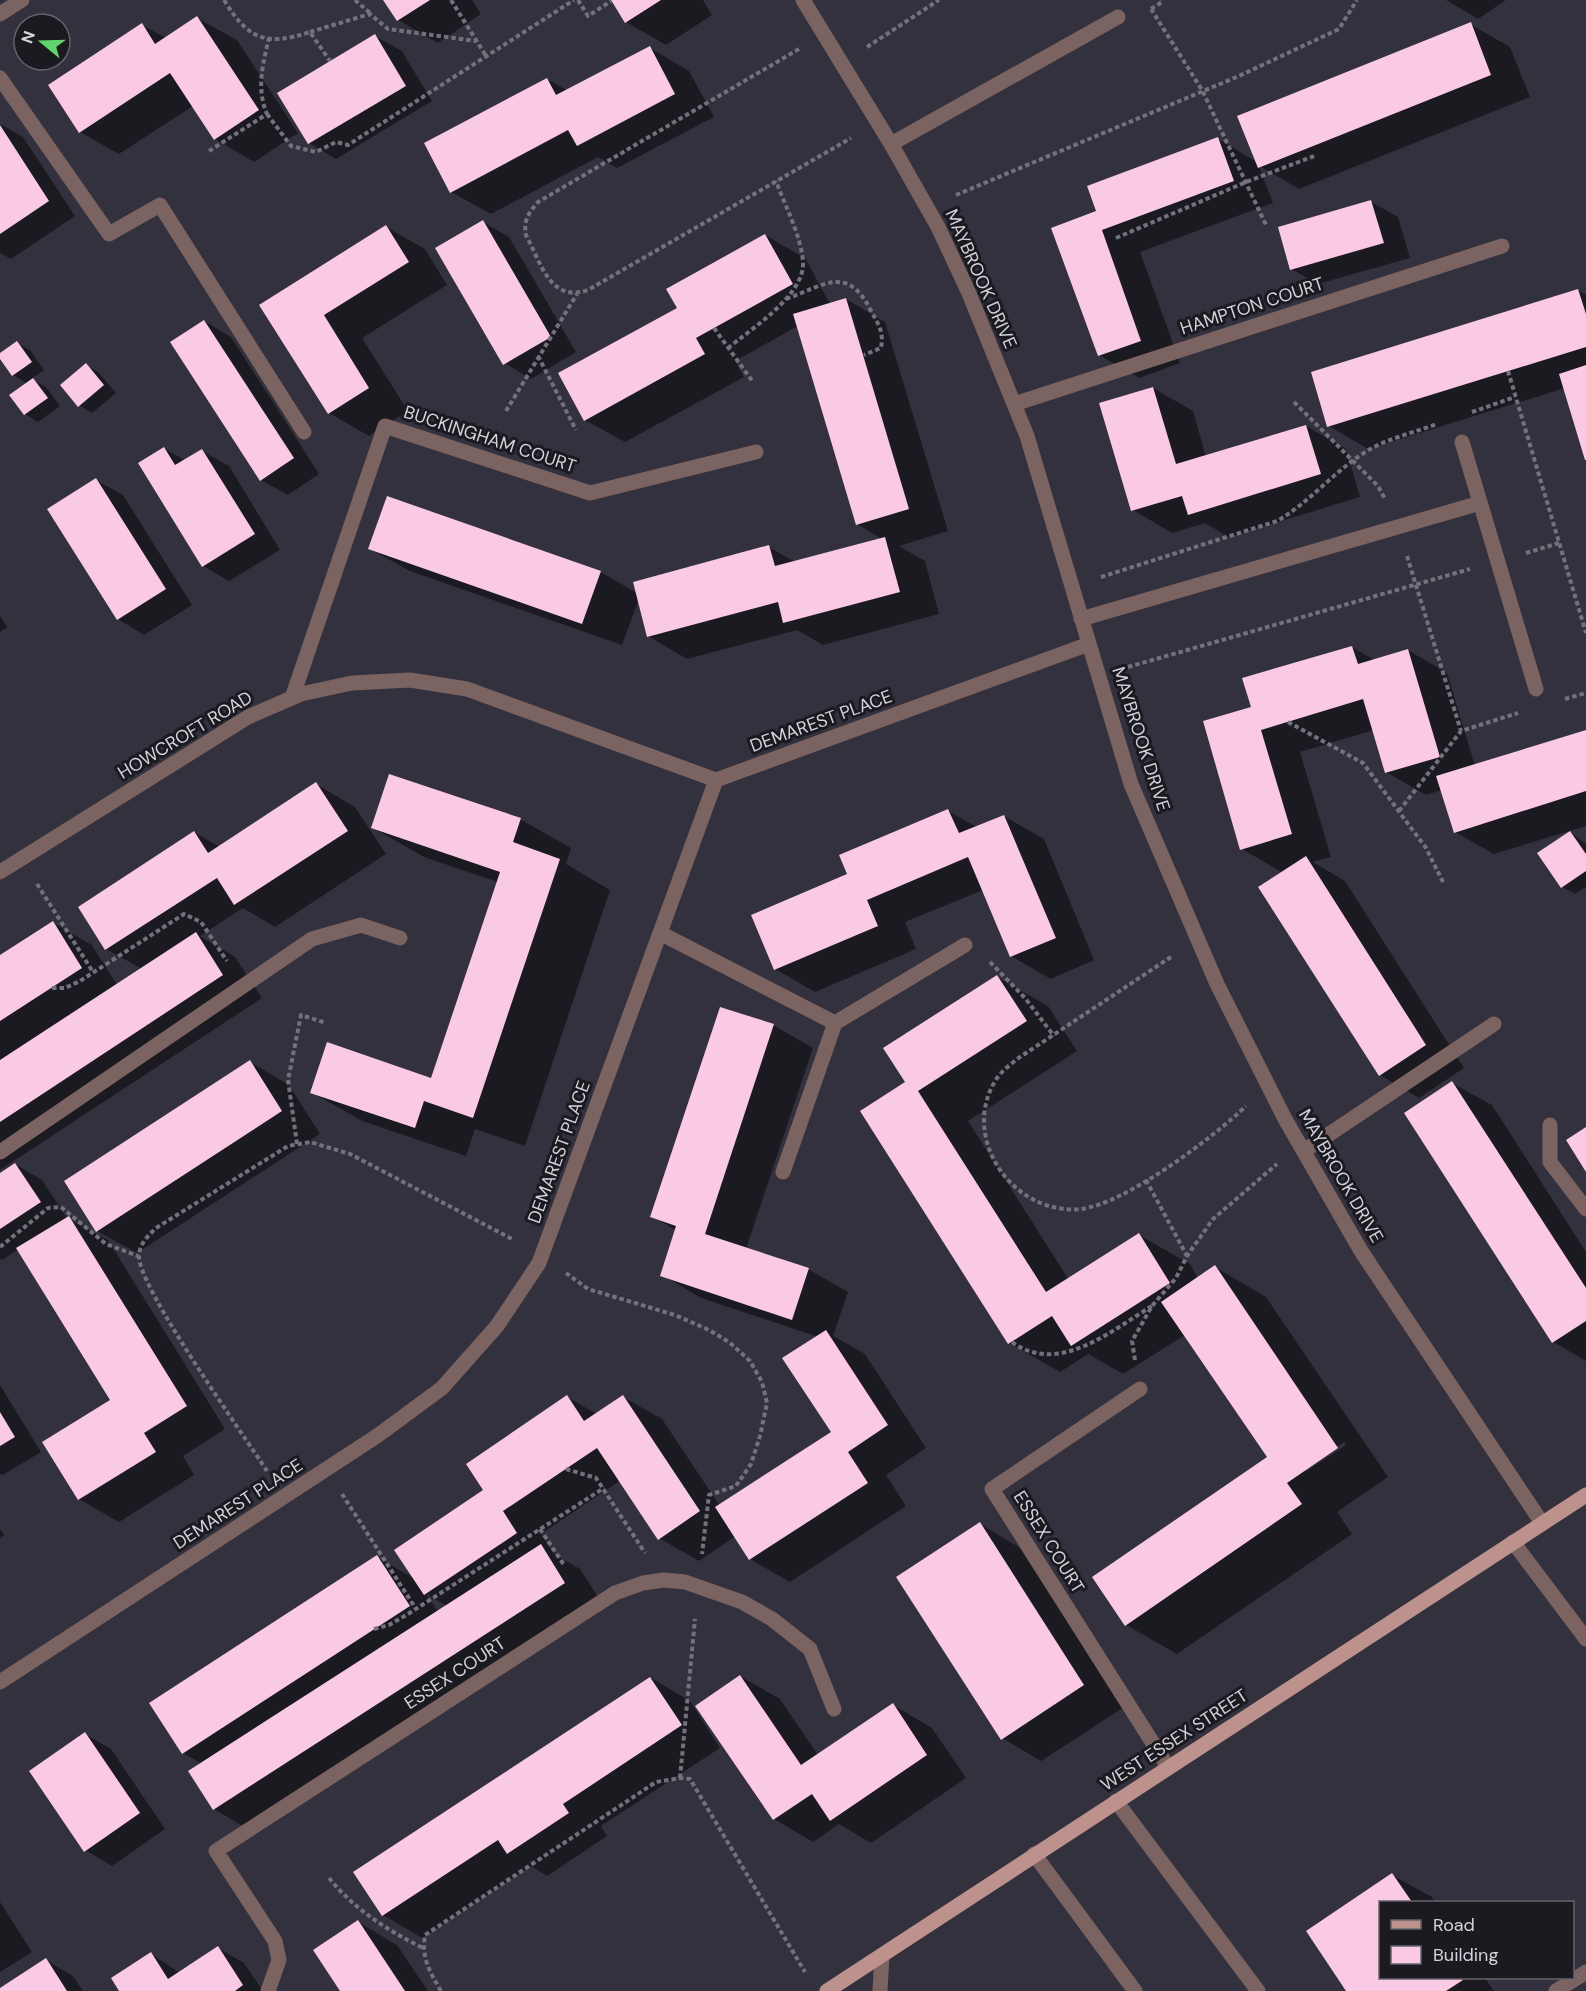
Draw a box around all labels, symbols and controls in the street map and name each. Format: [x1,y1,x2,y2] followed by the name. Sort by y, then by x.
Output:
[12,12,72,72] north arrow
[16,28,40,46] text: N
[939,205,1023,353] street label: MAYBROOK DRIVE
[1177,271,1327,341] street label: HAMPTON COURT
[401,400,579,478] street label: BUCKINGHAM COURT
[1106,664,1176,814] street label: MAYBROOK DRIVE
[747,684,895,758] street label: DEMAREST PLACE
[113,685,257,785] street label: HOWCROFT ROAD
[522,1078,596,1226] street label: DEMAREST PLACE
[1293,1105,1389,1247] street label: MAYBROOK DRIVE
[169,1453,307,1555] street label: DEMAREST PLACE
[1008,1486,1090,1598] street label: ESSEX COURT
[400,1631,510,1715] street label: ESSEX COURT
[1096,1683,1252,1797] street label: WEST ESSEX STREET
[1379,1901,1574,1979] legend
[1433,1913,1475,1937] text: Road
[1433,1943,1498,1967] text: Building

